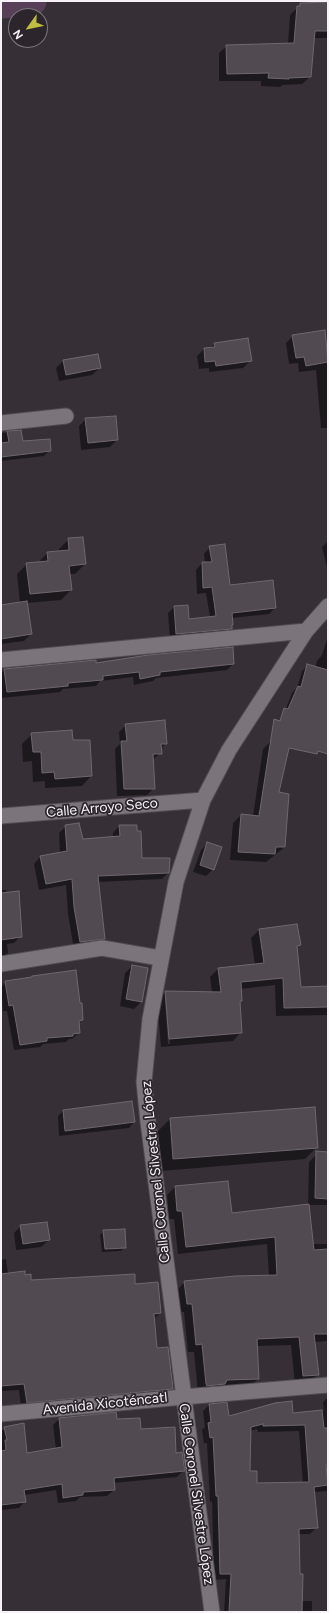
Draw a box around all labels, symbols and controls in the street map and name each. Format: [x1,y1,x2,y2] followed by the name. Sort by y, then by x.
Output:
[8,8,48,48] north arrow
[11,27,26,41] text: N
[45,795,159,821] street label: Calle Arroyo Seco
[138,1080,174,1264] street label: Calle Coronel Silvestre López
[42,1389,168,1419] street label: Avenida Xicoténcatl
[175,1402,217,1586] street label: Calle Coronel Silvestre López

